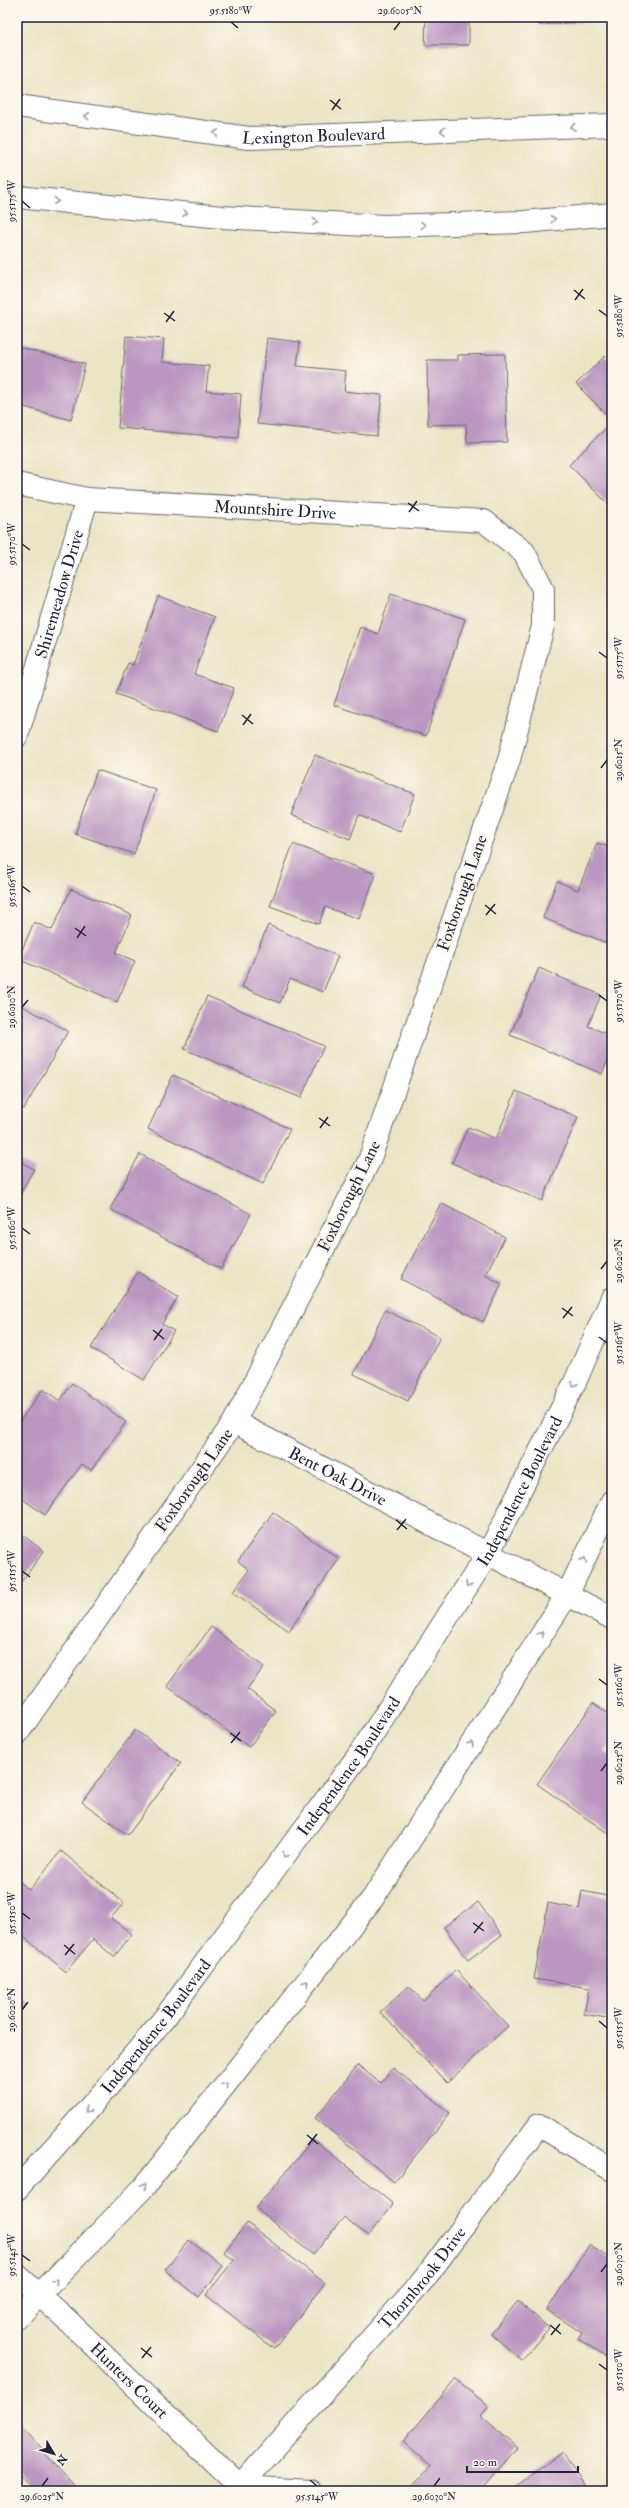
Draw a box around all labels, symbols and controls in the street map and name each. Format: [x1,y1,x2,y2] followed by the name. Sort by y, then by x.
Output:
[209,5,253,17] text: 95.5180°W
[378,5,422,17] text: 29.6005°N
[84,112,90,121] one-way arrow
[570,122,576,131] one-way arrow
[241,123,386,149] street label: Lexington Boulevard
[440,127,446,135] one-way arrow
[212,129,219,138] one-way arrow
[6,179,18,223] text: 95.5175°W
[53,196,59,205] one-way arrow
[182,209,188,218] one-way arrow
[550,215,556,224] one-way arrow
[312,218,318,226] one-way arrow
[420,221,426,229] one-way arrow
[613,294,625,338] text: 95.5180°W
[213,496,337,523] street label: Mountshire Drive
[6,522,18,566] text: 95.5170°W
[30,527,88,661] street label: Shiremeadow Drive
[613,636,625,680] text: 95.5175°W
[613,739,625,781] text: 29.6015°N
[432,832,492,954] street label: Foxborough Lane
[6,864,18,908] text: 95.5165°W
[613,979,625,1023] text: 95.5170°W
[6,985,18,1029] text: 29.6010°N
[313,1137,385,1255] street label: Foxborough Lane
[6,1206,18,1250] text: 95.5160°W
[613,1238,625,1283] text: 29.6020°N
[613,1321,625,1365] text: 95.5165°W
[571,1380,579,1388] one-way arrow
[472,1412,567,1570] street label: Independence Boulevard
[151,1424,237,1536] street label: Foxborough Lane
[285,1442,390,1510] street label: Bent Oak Drive
[6,1549,18,1593] text: 95.5155°W
[579,1556,587,1564] one-way arrow
[466,1581,473,1588] one-way arrow
[537,1631,544,1638] one-way arrow
[613,1663,625,1707] text: 95.5160°W
[292,1692,405,1840] street label: Independence Boulevard
[467,1741,474,1748] one-way arrow
[613,1741,625,1785] text: 29.6025°N
[283,1850,290,1857] one-way arrow
[6,1891,18,1935] text: 95.5150°W
[96,1954,216,2098] street label: Independence Boulevard
[301,1980,308,1987] one-way arrow
[6,1987,18,2032] text: 29.6020°N
[613,2006,625,2050] text: 95.5155°W
[220,2082,227,2089] one-way arrow
[85,2105,92,2113] one-way arrow
[140,2184,147,2191] one-way arrow
[374,2222,470,2334] street label: Thornbrook Drive
[6,2233,18,2277] text: 95.5145°W
[613,2242,625,2286] text: 29.6030°N
[50,2278,57,2285] one-way arrow
[86,2338,173,2423] street label: Hunters Court
[613,2348,625,2392] text: 95.5150°W
[34,2434,74,2474] north arrow
[467,2448,578,2474] scale bar
[53,2451,70,2469] text: N
[473,2455,498,2470] text: 20 m
[20,2491,64,2503] text: 29.6025°N
[295,2491,339,2503] text: 95.5145°W
[412,2491,456,2503] text: 29.6030°N

